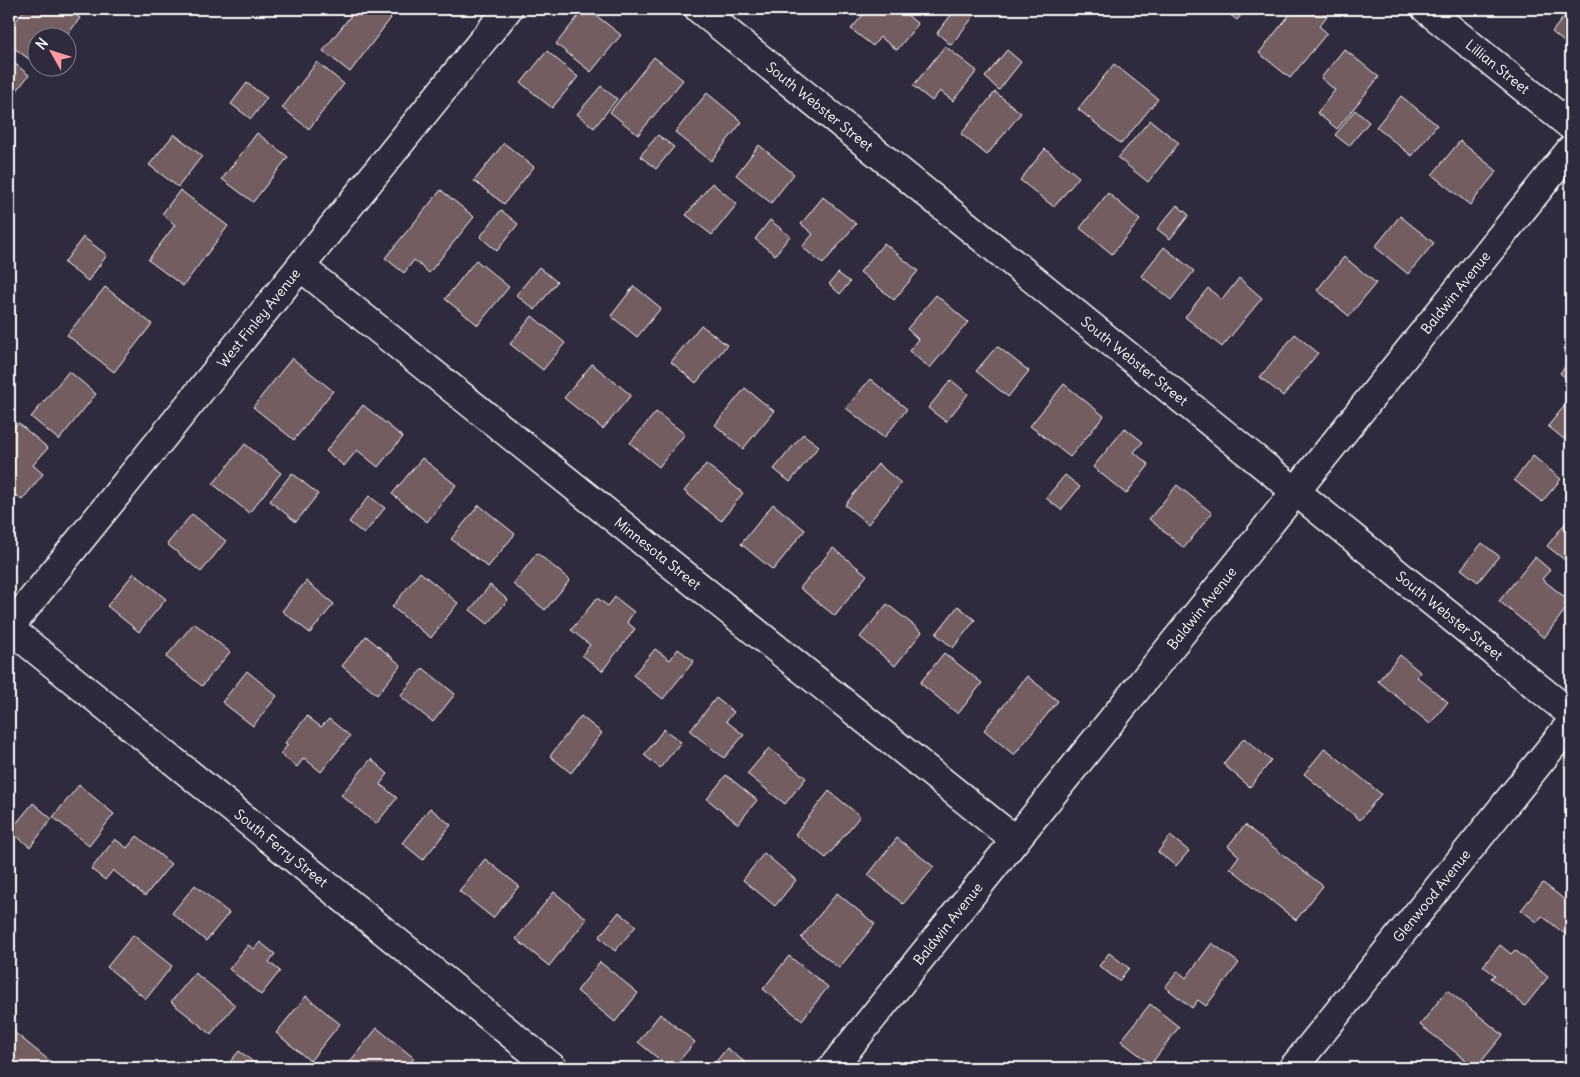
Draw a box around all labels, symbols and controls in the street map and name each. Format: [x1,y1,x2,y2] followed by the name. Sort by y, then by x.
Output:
[28,28,78,78] north arrow
[32,34,52,53] text: N
[1462,36,1533,98] street label: Lillian Street
[762,58,877,155] street label: South Webster Street
[1417,248,1494,338] street label: Baldwin Avenue
[213,265,304,371] street label: West Finley Avenue
[1077,312,1192,410] street label: South Webster Street
[611,513,705,594] street label: Minnesota Street
[1163,563,1240,653] street label: Baldwin Avenue
[1392,567,1507,665] street label: South Webster Street
[231,805,332,891] street label: South Ferry Street
[1389,846,1474,946] street label: Glenwood Avenue
[909,879,987,969] street label: Baldwin Avenue

